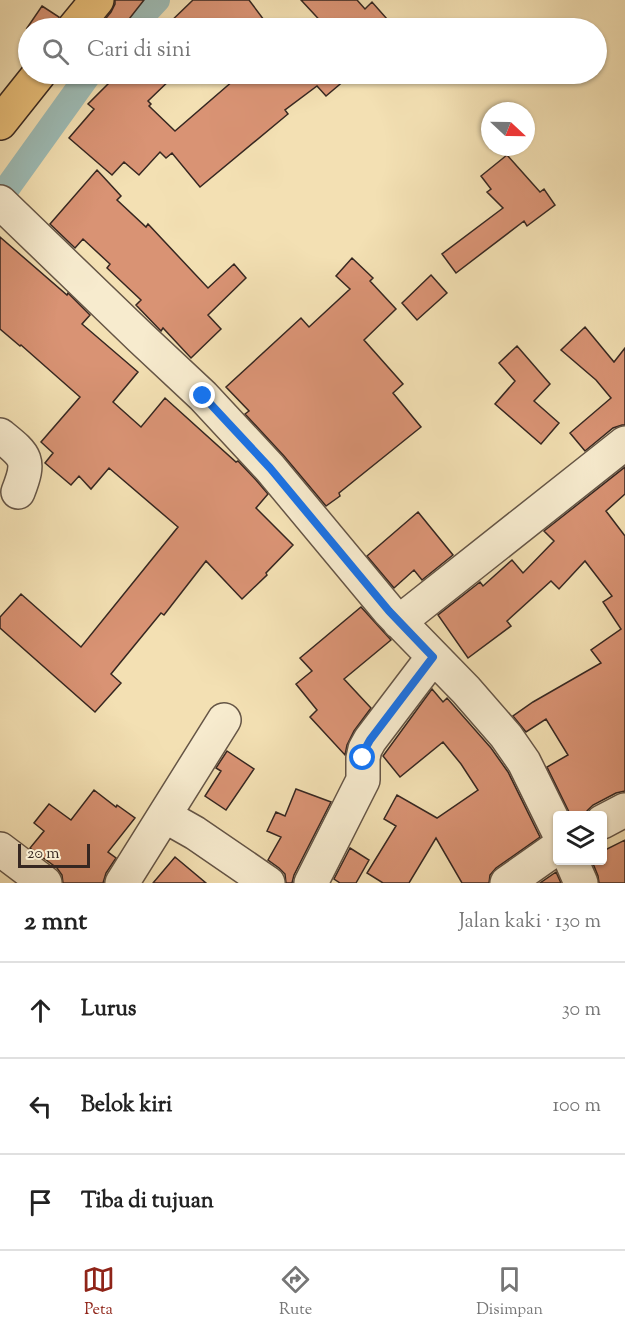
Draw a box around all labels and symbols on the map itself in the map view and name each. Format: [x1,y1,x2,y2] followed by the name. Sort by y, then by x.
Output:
[481,102,535,156] north arrow
[189,382,215,408] route end
[349,744,375,770] route start
[18,841,90,868] scale bar

